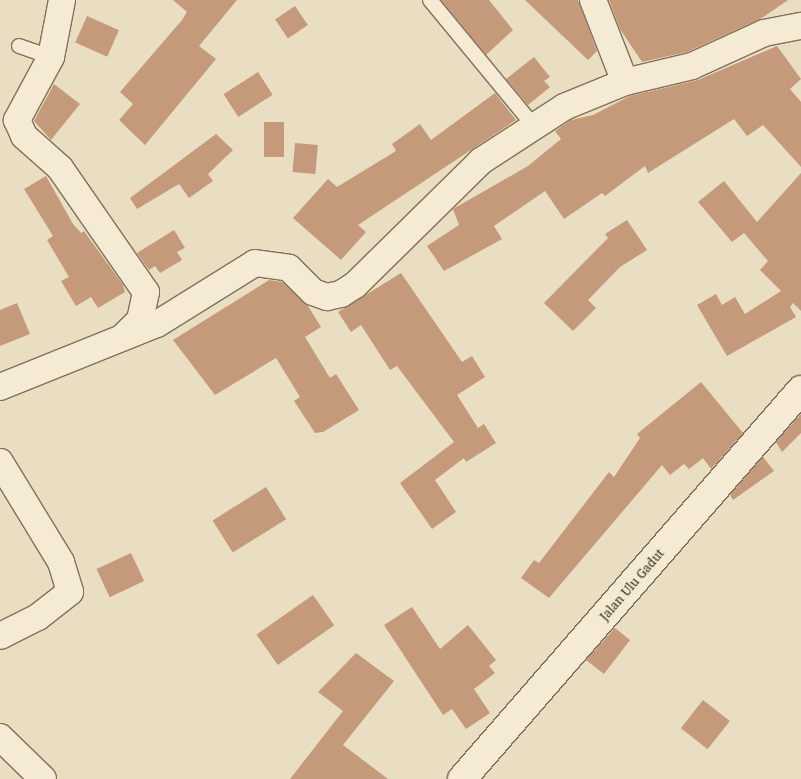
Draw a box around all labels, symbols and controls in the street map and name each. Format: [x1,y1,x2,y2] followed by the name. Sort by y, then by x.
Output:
[597,546,667,624] street label: Jalan Ulu Gadut

